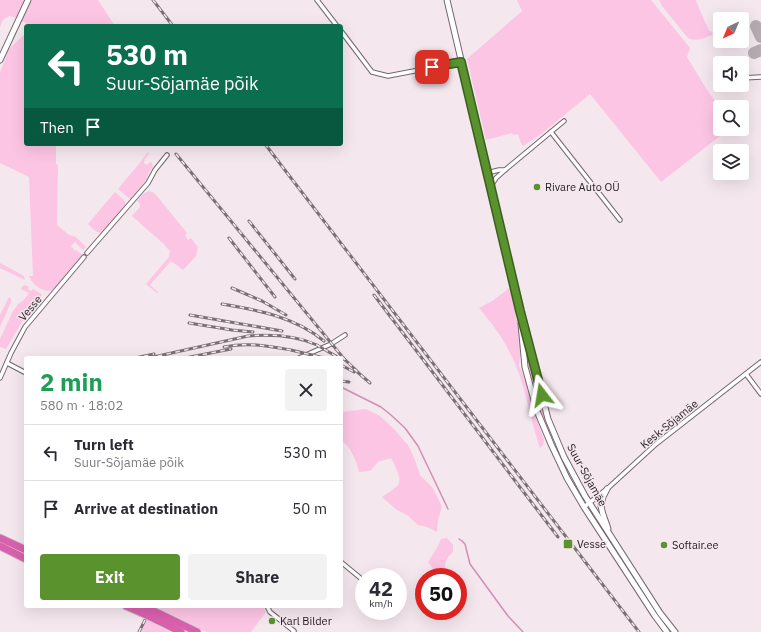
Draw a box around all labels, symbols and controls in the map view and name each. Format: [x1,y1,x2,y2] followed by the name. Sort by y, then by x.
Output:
[713,12,749,48] north arrow
[713,12,749,180] map controls
[106,36,188,73] text: 530 m
[40,40,92,92] icon: left
[415,50,449,84] pin
[421,56,443,78] icon: arrive
[713,56,749,92] button: sound
[106,72,259,95] text: Suur-Sõjamäe põik
[713,100,749,136] button: search
[82,116,104,138] icon: arrive
[40,118,74,137] text: Then
[713,144,749,180] button: layers
[545,180,620,194] place label: Rivare Auto OÜ
[532,182,542,192] marker: Rivare Auto OÜ
[15,292,45,324] street label: Vesse
[40,366,103,398] text: 2 min
[285,369,327,411] button: close
[521,374,563,416] position arrow
[637,396,701,452] street label: Kesk-Sõjamäe
[40,397,123,414] text: 580 m · 18:02
[74,435,134,454] text: Turn left
[564,441,610,509] street label: Suur-Sõjamäe
[40,442,62,464] icon: left
[283,443,327,462] text: 530 m
[74,454,184,471] text: Suur-Sõjamäe põik
[40,498,62,520] icon: arrive
[74,499,218,518] text: Arrive at destination
[292,499,327,518] text: 50 m
[577,537,606,551] place label: Vesse
[562,538,574,550] marker: Vesse
[672,538,719,552] place label: Softair.ee
[659,540,669,550] marker: Softair.ee
[40,554,180,600] button: Exit
[188,554,327,600] button: Share
[415,568,467,620] speed limit sign: 50
[369,575,393,602] text: 42
[369,597,393,610] text: km/h
[280,614,332,628] place label: Karl Bilder
[267,616,277,626] marker: Karl Bilder

